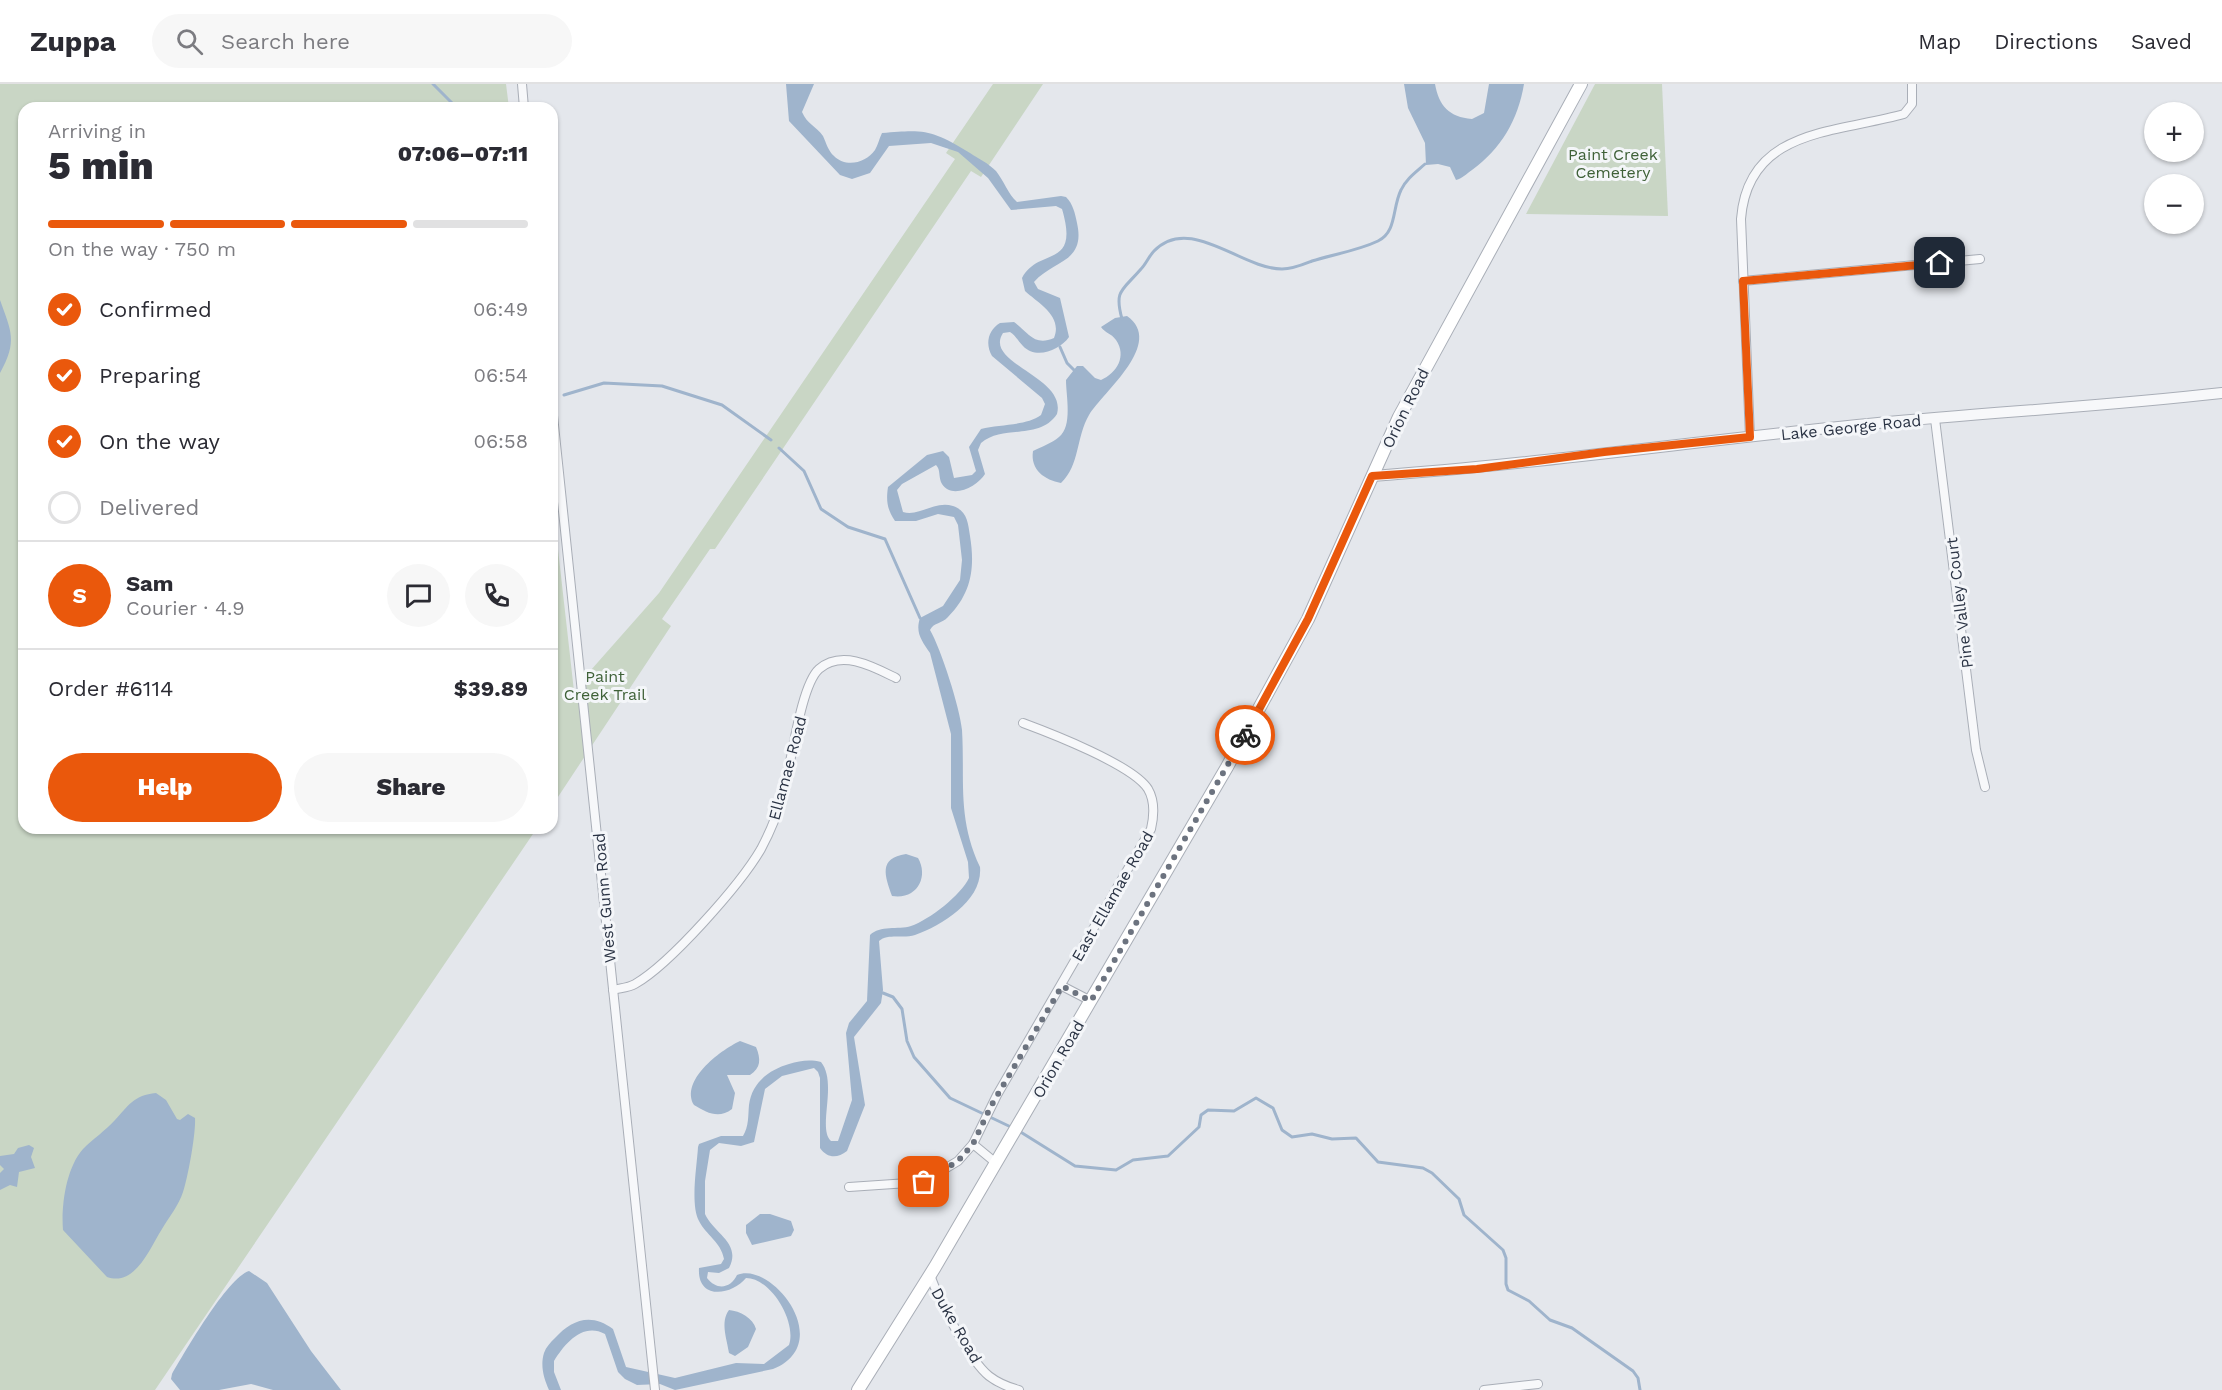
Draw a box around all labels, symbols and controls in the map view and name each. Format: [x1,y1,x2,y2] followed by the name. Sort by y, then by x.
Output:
[152,14,572,68] search box
[30,25,116,58] text: Zuppa
[173,25,206,58] icon: search
[221,29,350,54] text: Search here
[1918,29,1961,54] text: Map
[1994,29,2098,54] text: Directions
[2131,29,2192,54] text: Saved
[2144,102,2204,234] map controls
[2144,102,2204,162] button: +
[48,119,146,143] text: Arriving in
[398,141,528,166] text: 07:06–07:11
[48,143,154,188] text: 5 min
[1568,145,1658,182] park label: Paint Creek Cemetery
[2144,174,2204,234] button: −
[48,237,236,261] text: On the way · 750 m
[1914,237,1965,288] pin
[1923,246,1956,279] icon: home
[48,293,81,326] icon: check
[99,297,212,322] text: Confirmed
[473,297,528,321] text: 06:49
[48,359,81,392] icon: check
[99,363,200,388] text: Preparing
[474,363,528,387] text: 06:54
[1378,365,1433,451] street label: Orion Road
[1780,411,1922,444] street label: Lake George Road
[48,425,81,458] icon: check
[99,429,220,454] text: On the way
[474,429,528,453] text: 06:58
[99,495,199,520] text: Delivered
[1942,536,1977,669] street label: Pine Valley Court
[387,564,450,627] button: chat
[465,564,528,627] button: phone
[126,571,174,596] text: Sam
[72,583,87,608] text: S
[126,596,245,620] text: Courier · 4.9
[564,667,646,704] park label: Paint Creek Trail
[48,676,173,701] text: Order #6114
[454,676,528,701] text: $39.89
[1215,705,1275,765] courier
[764,714,811,822] street label: Ellamae Road
[1229,719,1262,752] icon: bike
[48,753,282,822] button: Help
[294,753,528,822] button: Share
[1067,828,1157,965] street label: East Ellamae Road
[589,832,620,964] street label: West Gunn Road
[1029,1017,1088,1102] street label: Orion Road
[898,1156,949,1207] pin
[907,1165,940,1198] icon: bag
[927,1284,986,1366] street label: Duke Road

